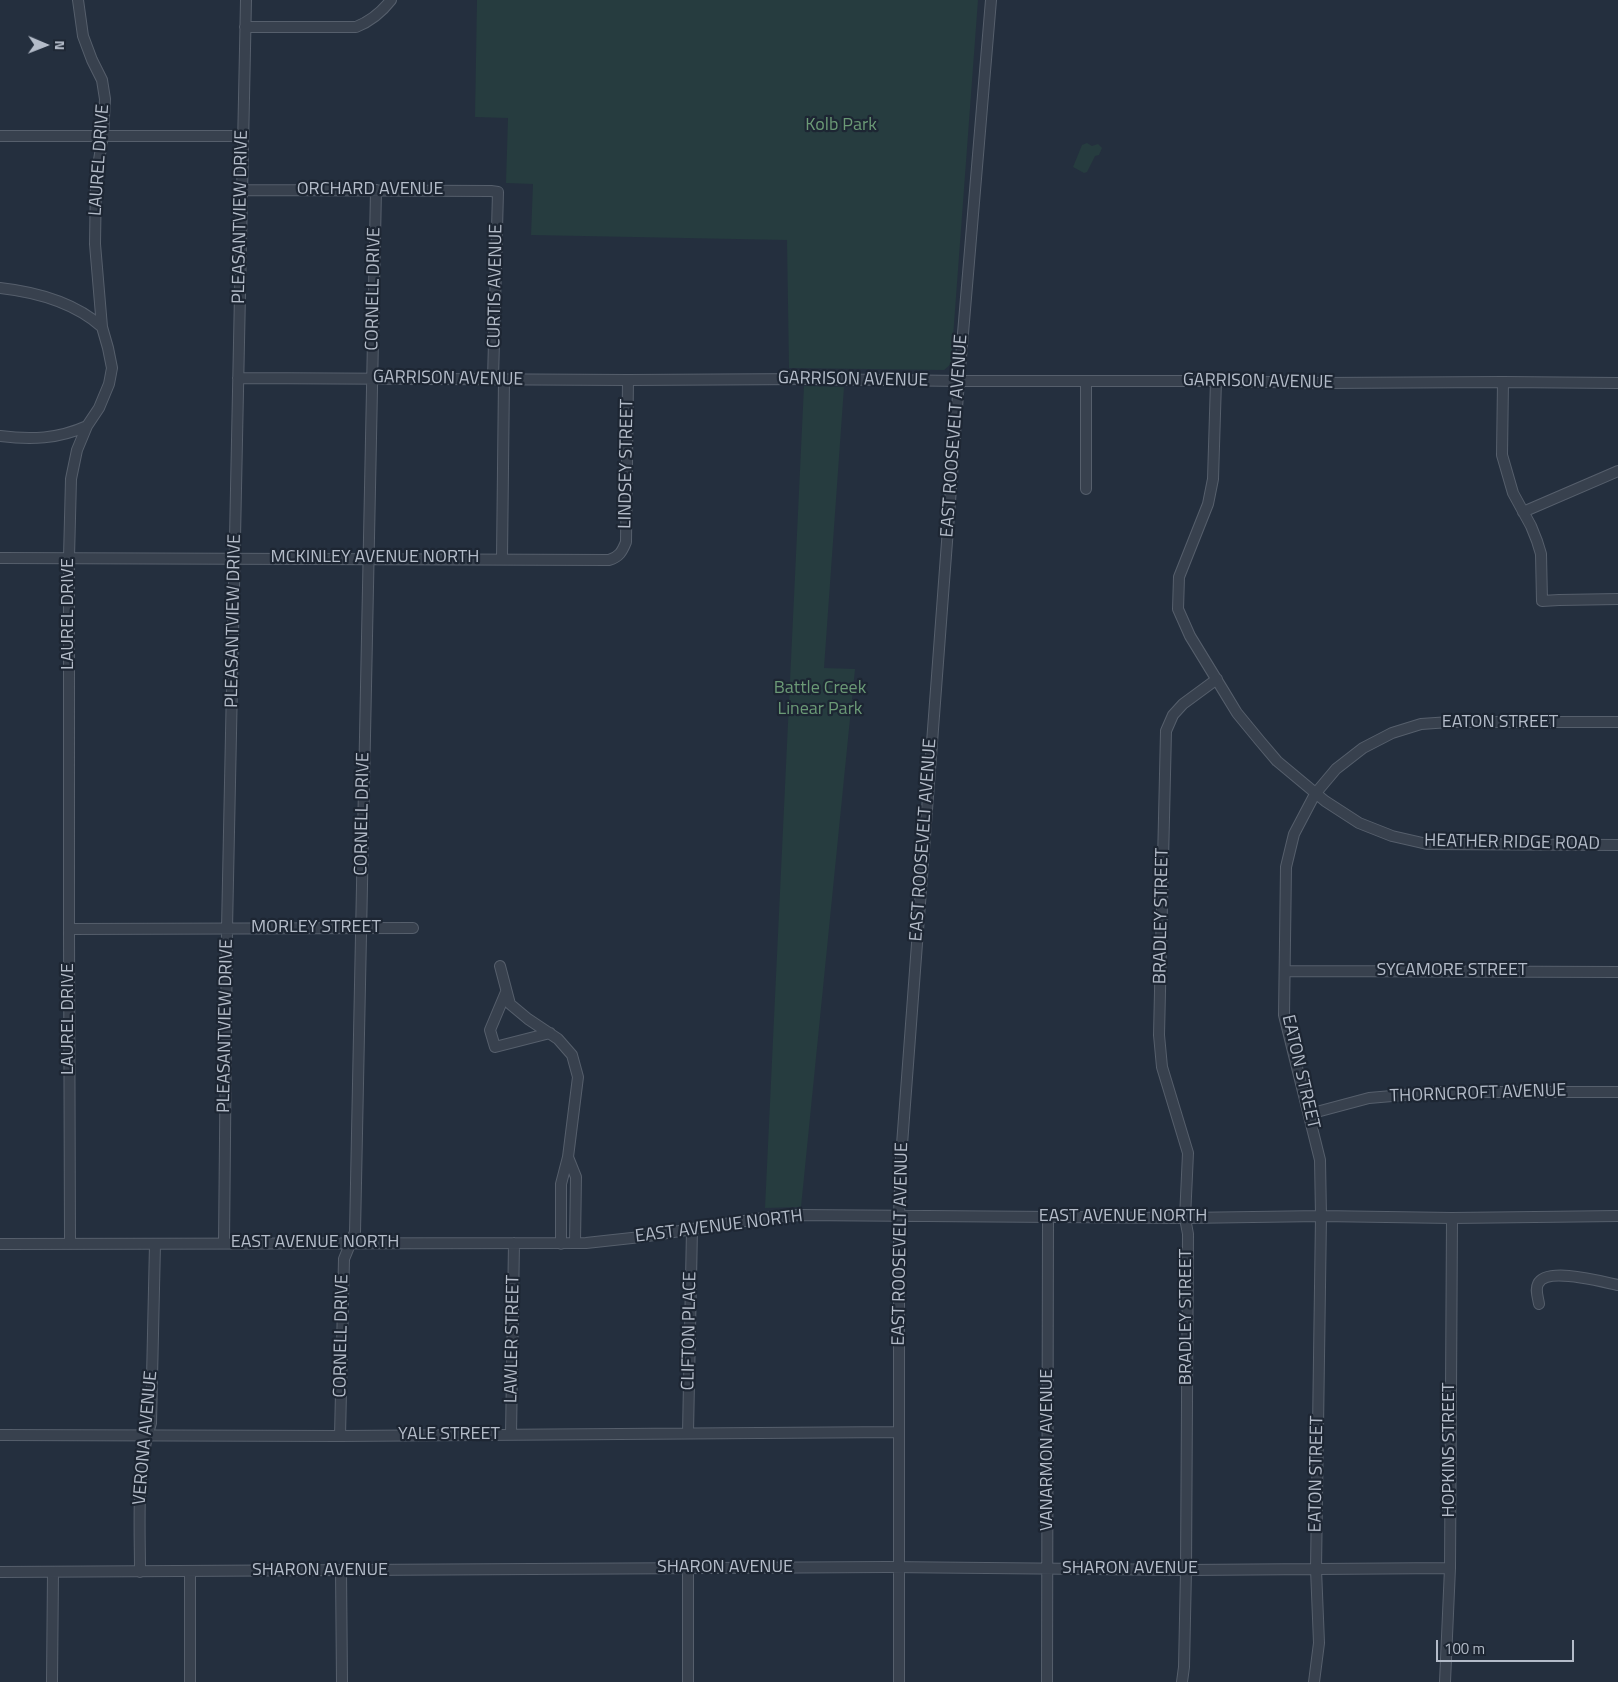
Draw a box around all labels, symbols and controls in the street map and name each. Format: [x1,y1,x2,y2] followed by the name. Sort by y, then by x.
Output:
[20,20,70,70] north arrow
[50,40,71,50] text: N
[85,103,115,217] street label: LAUREL DRIVE
[805,115,877,137] park label: Kolb Park
[229,130,253,304] street label: PLEASANTVIEW DRIVE
[297,179,443,201] street label: ORCHARD AVENUE
[484,224,508,348] street label: CURTIS AVENUE
[362,227,386,351] street label: CORNELL DRIVE
[937,334,973,538] street label: EAST ROOSEVELT AVENUE
[373,367,523,391] street label: GARRISON AVENUE
[778,368,928,392] street label: GARRISON AVENUE
[1183,370,1333,394] street label: GARRISON AVENUE
[615,399,639,529] street label: LINDSEY STREET
[222,534,246,708] street label: PLEASANTVIEW DRIVE
[271,547,479,569] street label: MCKINLEY AVENUE NORTH
[58,558,80,670] street label: LAUREL DRIVE
[774,678,866,721] park label: Battle Creek Linear Park
[1442,712,1558,734] street label: EATON STREET
[906,738,942,942] street label: EAST ROOSEVELT AVENUE
[351,752,375,876] street label: CORNELL DRIVE
[1424,831,1600,855] street label: HEATHER RIDGE ROAD
[1150,848,1174,984] street label: BRADLEY STREET
[251,917,381,939] street label: MORLEY STREET
[214,939,238,1113] street label: PLEASANTVIEW DRIVE
[1377,960,1527,982] street label: SYCAMORE STREET
[58,963,80,1075] street label: LAUREL DRIVE
[1276,1013,1324,1131] street label: EATON STREET
[1389,1080,1567,1108] street label: THORNCROFT AVENUE
[888,1142,914,1346] street label: EAST ROOSEVELT AVENUE
[634,1206,804,1248] street label: EAST AVENUE NORTH
[1039,1206,1207,1228] street label: EAST AVENUE NORTH
[231,1232,399,1254] street label: EAST AVENUE NORTH
[1176,1249,1198,1385] street label: BRADLEY STREET
[678,1271,702,1391] street label: CLIFTON PLACE
[330,1274,354,1398] street label: CORNELL DRIVE
[501,1275,525,1403] street label: LAWLER STREET
[1037,1369,1059,1531] street label: VANARMON AVENUE
[129,1370,163,1506] street label: VERONA AVENUE
[1439,1383,1461,1517] street label: HOPKINS STREET
[1305,1416,1329,1532] street label: EATON STREET
[398,1424,500,1446] street label: YALE STREET
[657,1557,793,1579] street label: SHARON AVENUE
[1062,1558,1198,1580] street label: SHARON AVENUE
[252,1560,388,1582] street label: SHARON AVENUE
[1438,1630,1576,1662] scale bar
[1444,1637,1485,1660] text: 100 m

